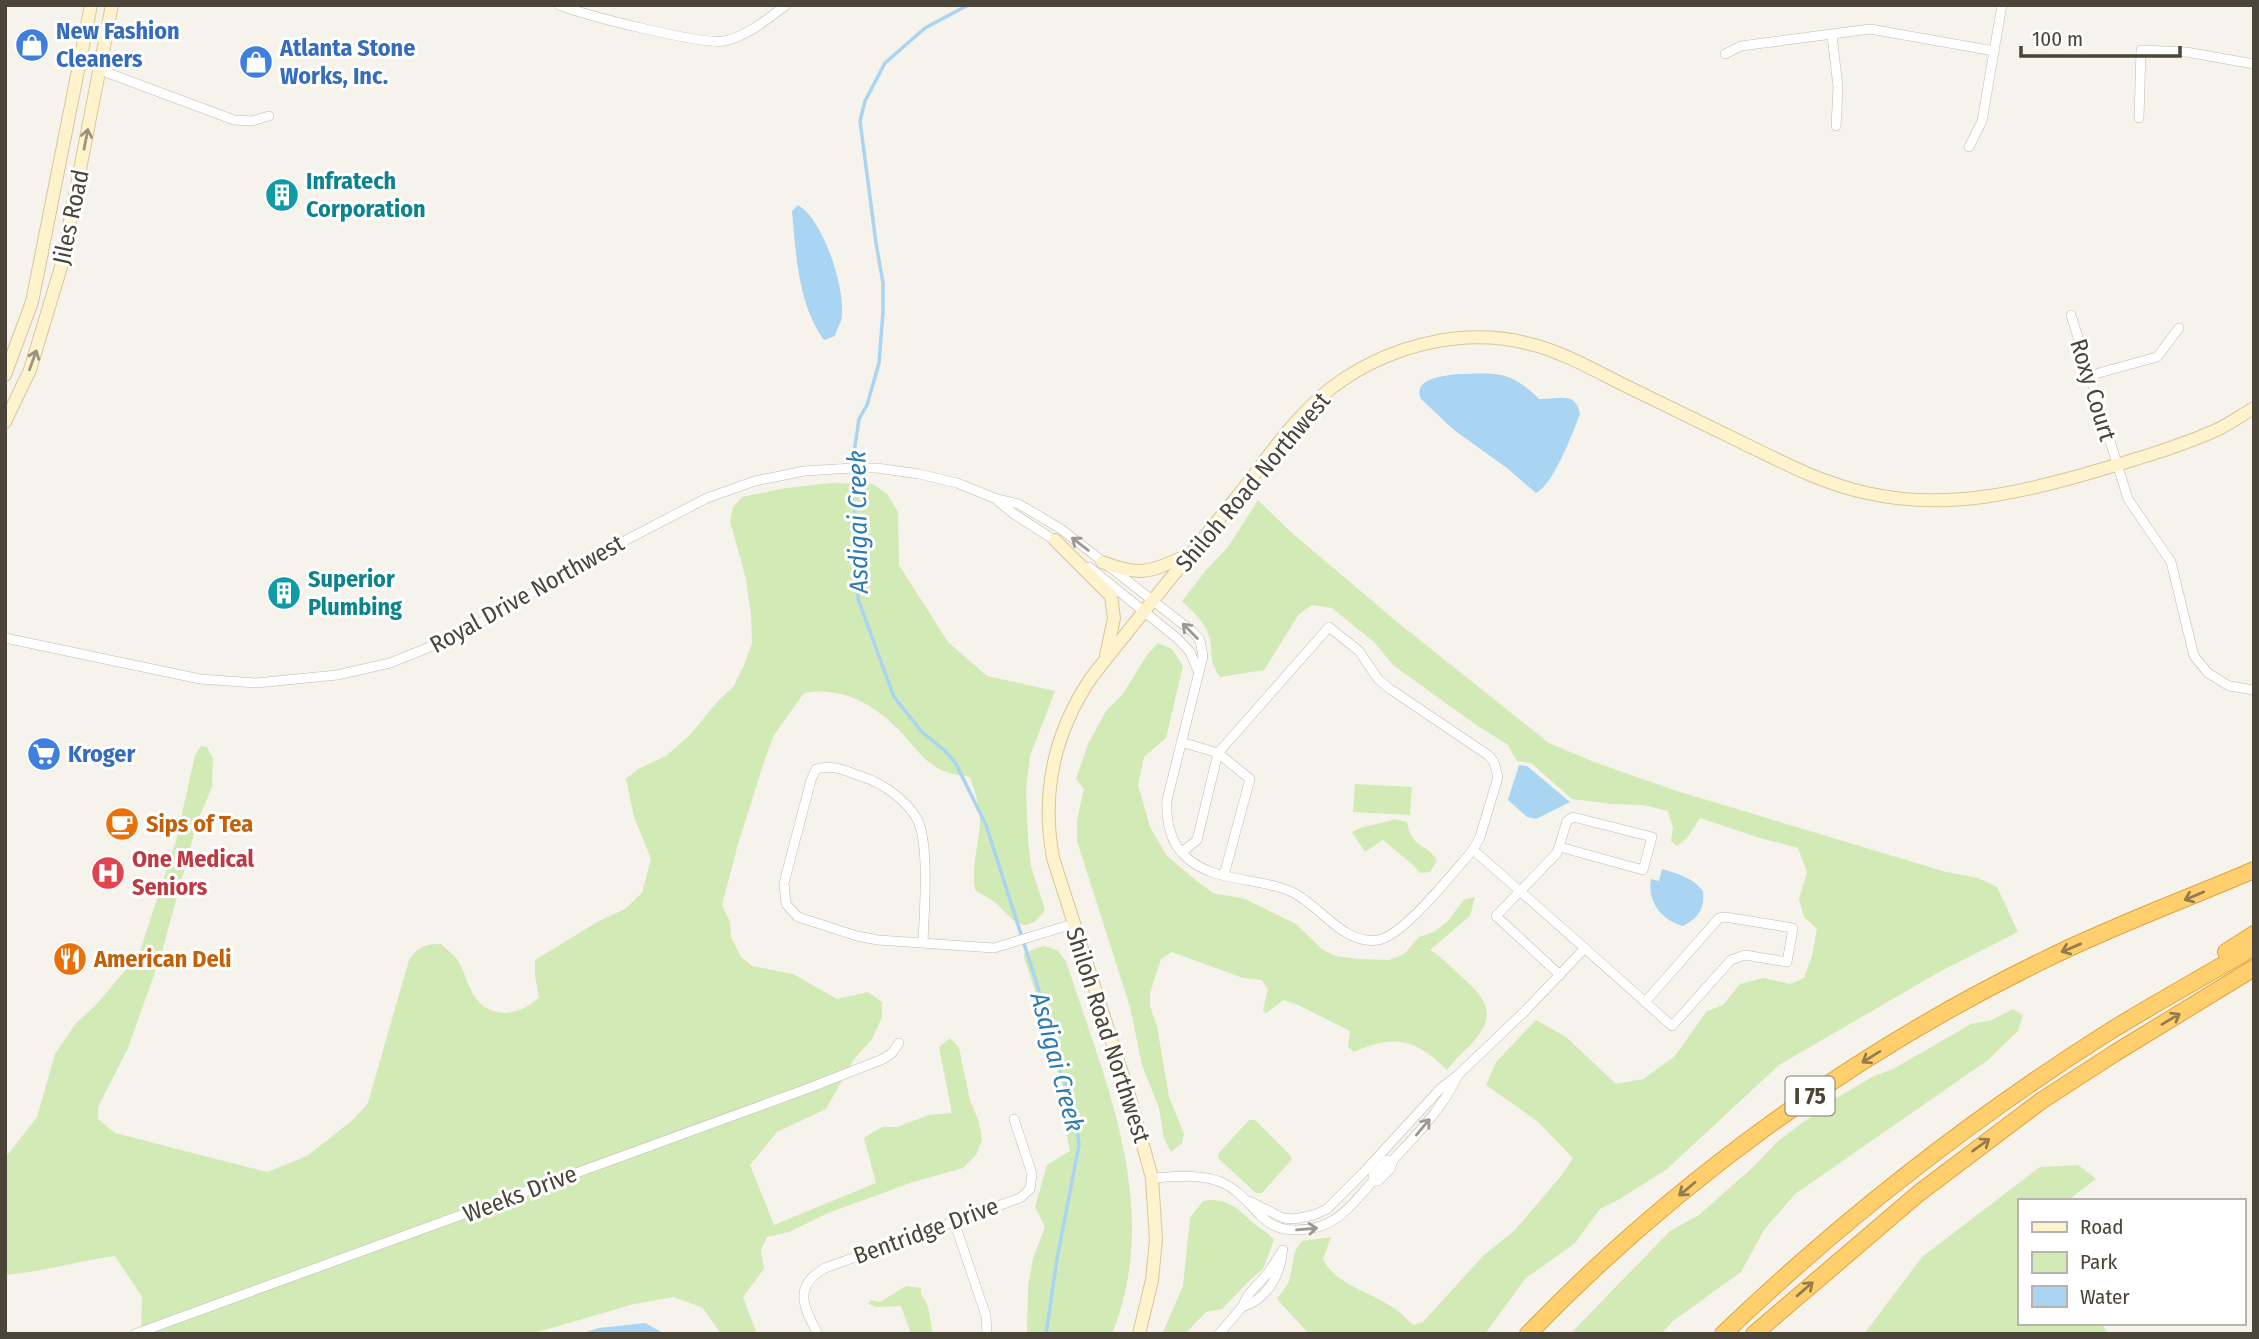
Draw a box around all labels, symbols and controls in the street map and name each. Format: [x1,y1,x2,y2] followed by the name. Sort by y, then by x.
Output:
[2021,14,2180,58] scale bar
[56,17,180,73] place label: New Fashion Cleaners
[13,26,51,64] shop icon: New Fashion Cleaners
[2032,26,2083,52] text: 100 m
[279,34,415,90] place label: Atlanta Stone Works, Inc.
[237,43,275,81] shop icon: Atlanta Stone Works, Inc.
[80,128,94,151] one-way arrow
[47,167,95,267] street label: Jiles Road
[306,167,426,223] place label: Infratech Corporation
[263,176,301,214] building icon: Infratech Corporation
[2064,336,2122,444] street label: Roxy Court
[28,350,41,371] one-way arrow
[1170,387,1336,577] street label: Shiloh Road Northwest
[841,450,875,595] water label: Asdigai Creek
[425,529,629,659] street label: Royal Drive Northwest
[1072,536,1090,552] one-way arrow
[308,565,402,621] place label: Superior Plumbing
[265,574,303,612] building icon: Superior Plumbing
[1182,622,1199,639] one-way arrow
[25,735,63,773] supermarket icon: Kroger
[68,740,135,768] place label: Kroger
[103,805,141,843] cafe icon: Sips of Tea
[146,810,253,838] place label: Sips of Tea
[132,845,255,901] place label: One Medical Seniors
[89,854,127,892] hospital icon: One Medical Seniors
[2184,890,2205,903] one-way arrow
[1060,924,1156,1146] street label: Shiloh Road Northwest
[51,940,89,978] restaurant icon: American Deli
[2061,942,2082,955] one-way arrow
[93,945,231,973] place label: American Deli
[1023,988,1091,1135] water label: Asdigai Creek
[2160,1012,2180,1026] one-way arrow
[1862,1050,1882,1064] one-way arrow
[1786,1077,1834,1116] road number: I 75
[1415,1118,1431,1136] one-way arrow
[1971,1138,1990,1152] one-way arrow
[459,1160,581,1228] street label: Weeks Drive
[1678,1181,1696,1197] one-way arrow
[850,1192,1002,1270] street label: Bentridge Drive
[2018,1199,2245,1325] legend
[2080,1214,2124,1240] text: Road
[1295,1222,1317,1235] one-way arrow
[2080,1249,2118,1275] text: Park
[1796,1280,1813,1297] one-way arrow
[2080,1284,2130,1310] text: Water

